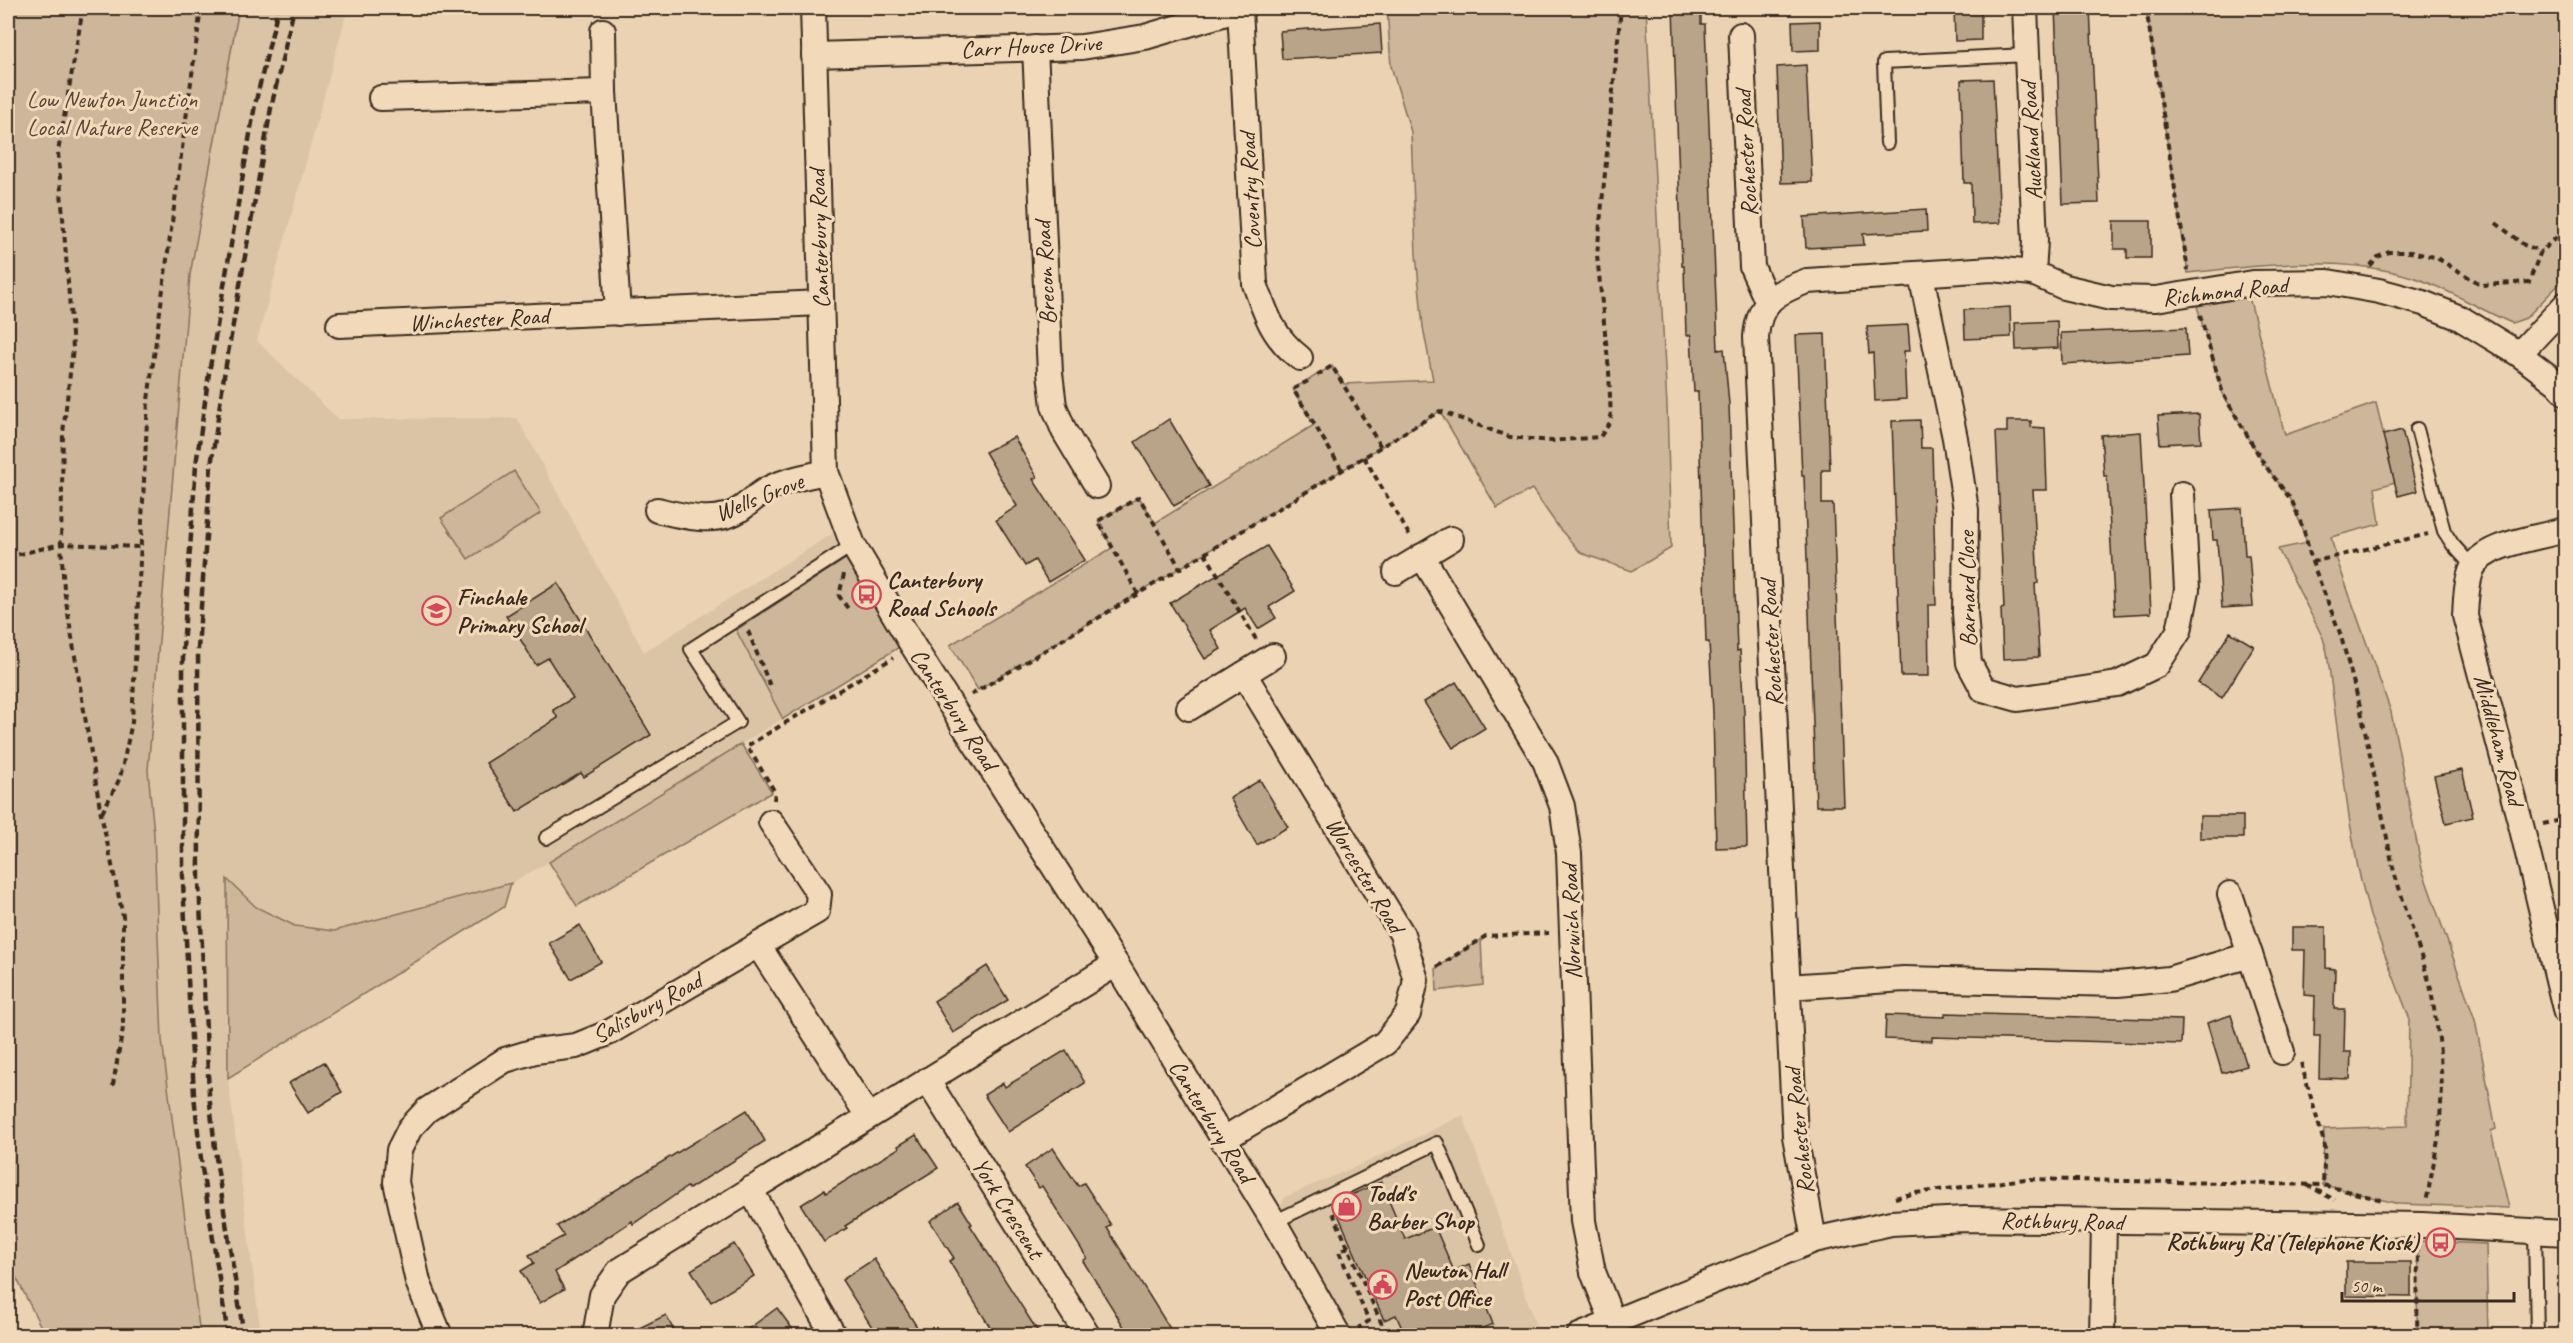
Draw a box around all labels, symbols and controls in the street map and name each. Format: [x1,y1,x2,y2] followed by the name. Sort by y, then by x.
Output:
[960,27,1104,65] street label: Carr House Drive
[2013,77,2049,201] street label: Auckland Road
[27,84,199,142] park label: Low Newton Junction Local Nature Reserve
[1728,85,1764,217] street label: Rochester Road
[1232,128,1268,250] street label: Coventry Road
[801,165,836,309] street label: Canterbury Road
[1027,217,1063,325] street label: Brecon Road
[2161,269,2293,312] street label: Richmond Road
[409,300,553,338] street label: Winchester Road
[711,465,810,528] street label: Wells Grove
[1951,529,1983,647] street label: Barnard Close
[887,565,998,623] place label: Canterbury Road Schools
[1753,575,1789,707] street label: Rochester Road
[850,578,882,610] bus stop icon: Canterbury Road Schools
[457,582,587,640] place label: Finchale Primary School
[420,595,452,627] school or university icon: Finchale Primary School
[904,642,1006,778] street label: Canterbury Road
[2467,671,2532,812] street label: Middleham Road
[1319,812,1413,941] street label: Worcester Road
[1554,860,1588,980] street label: Norwich Road
[587,964,710,1050] street label: Salisbury Road
[1162,1054,1263,1191] street label: Canterbury Road
[1777,1063,1821,1196] street label: Rochester Road
[965,1152,1052,1266] street label: York Crescent
[1367,1178,1475,1236] place label: Todd's Barber Shop
[1330,1191,1362,1223] shop icon: Todd's Barber Shop
[2000,1205,2127,1237] street label: Rothbury Road
[2424,1226,2456,1258] bus stop icon: Rothbury Rd (Telephone Kiosk)
[2166,1227,2421,1257] place label: Rothbury Rd (Telephone Kiosk)
[1404,1255,1510,1313] place label: Newton Hall Post Office
[2342,1265,2514,1303] scale bar
[1367,1268,1399,1300] public building icon: Newton Hall Post Office
[2351,1275,2384,1297] text: 50 m

